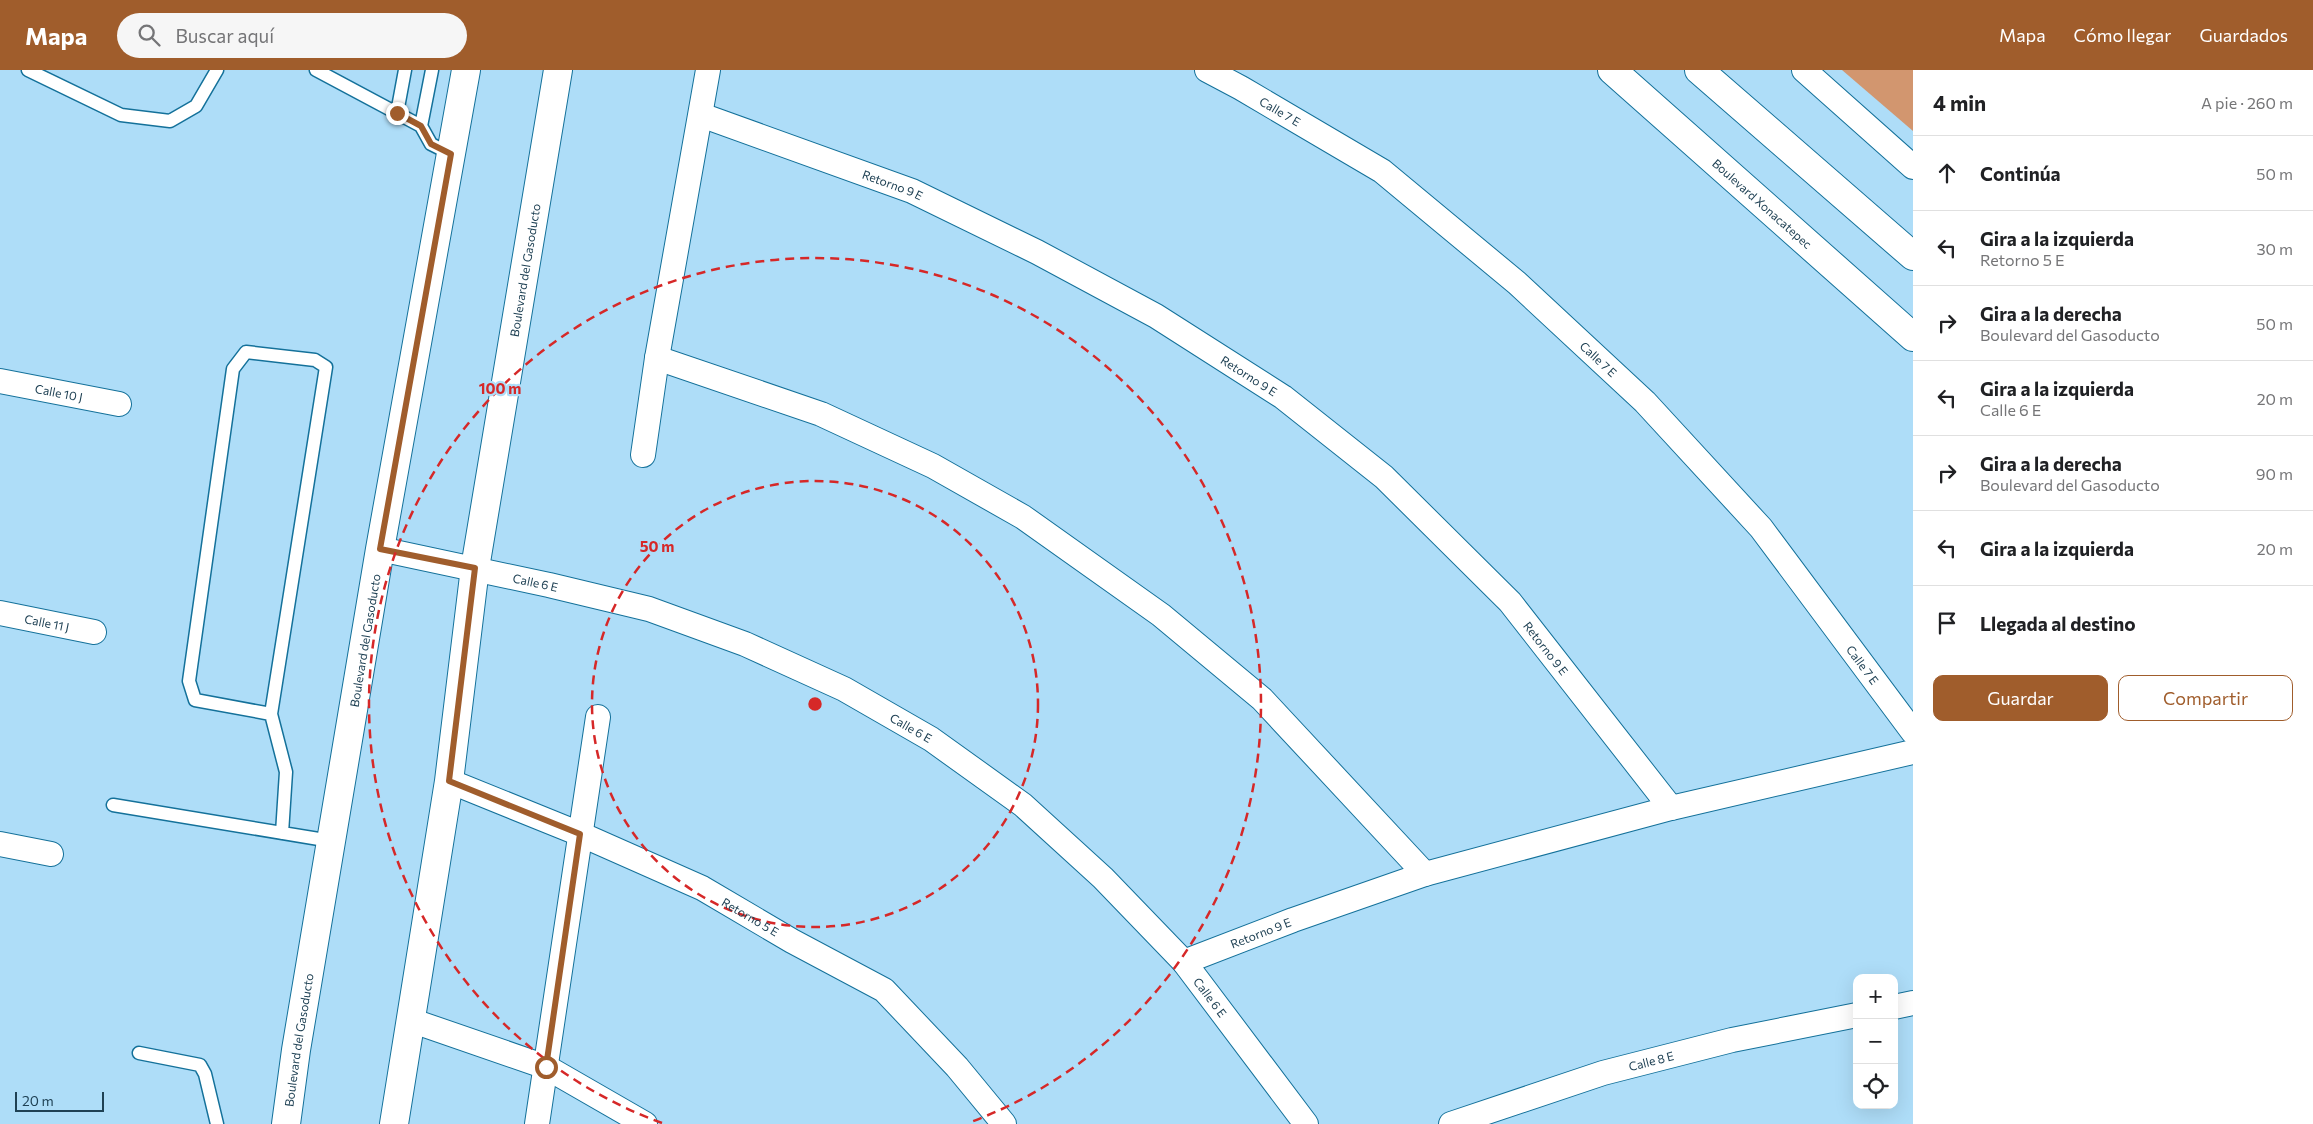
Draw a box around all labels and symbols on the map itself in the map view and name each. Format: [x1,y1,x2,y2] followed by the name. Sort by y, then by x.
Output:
[1257,94,1303,129] street label: Calle 7 E
[386,102,409,125] route end
[1710,156,1815,251] street label: Boulevard Xonacatepec
[861,167,926,202] street label: Retorno 9 E
[507,202,543,338] street label: Boulevard del Gasoducto
[1577,338,1620,379] street label: Calle 7 E
[1219,352,1280,398] street label: Retorno 9 E
[479,379,521,397] text: 100 m
[34,381,84,405] street label: Calle 10 J
[640,537,674,555] text: 50 m
[512,570,560,594] street label: Calle 6 E
[347,573,383,708] street label: Boulevard del Gasoducto
[23,611,71,635] street label: Calle 11 J
[1521,619,1571,678] street label: Retorno 9 E
[1844,642,1882,687] street label: Calle 7 E
[806,695,824,713] centre of rings
[888,710,935,745] street label: Calle 6 E
[720,894,781,939] street label: Retorno 5 E
[1228,915,1293,951] street label: Retorno 9 E
[281,972,316,1108] street label: Boulevard del Gasoducto
[1191,974,1230,1020] street label: Calle 6 E
[1627,1048,1675,1073] street label: Calle 8 E
[535,1056,558,1079] route start
[15,1089,104,1112] scale bar

